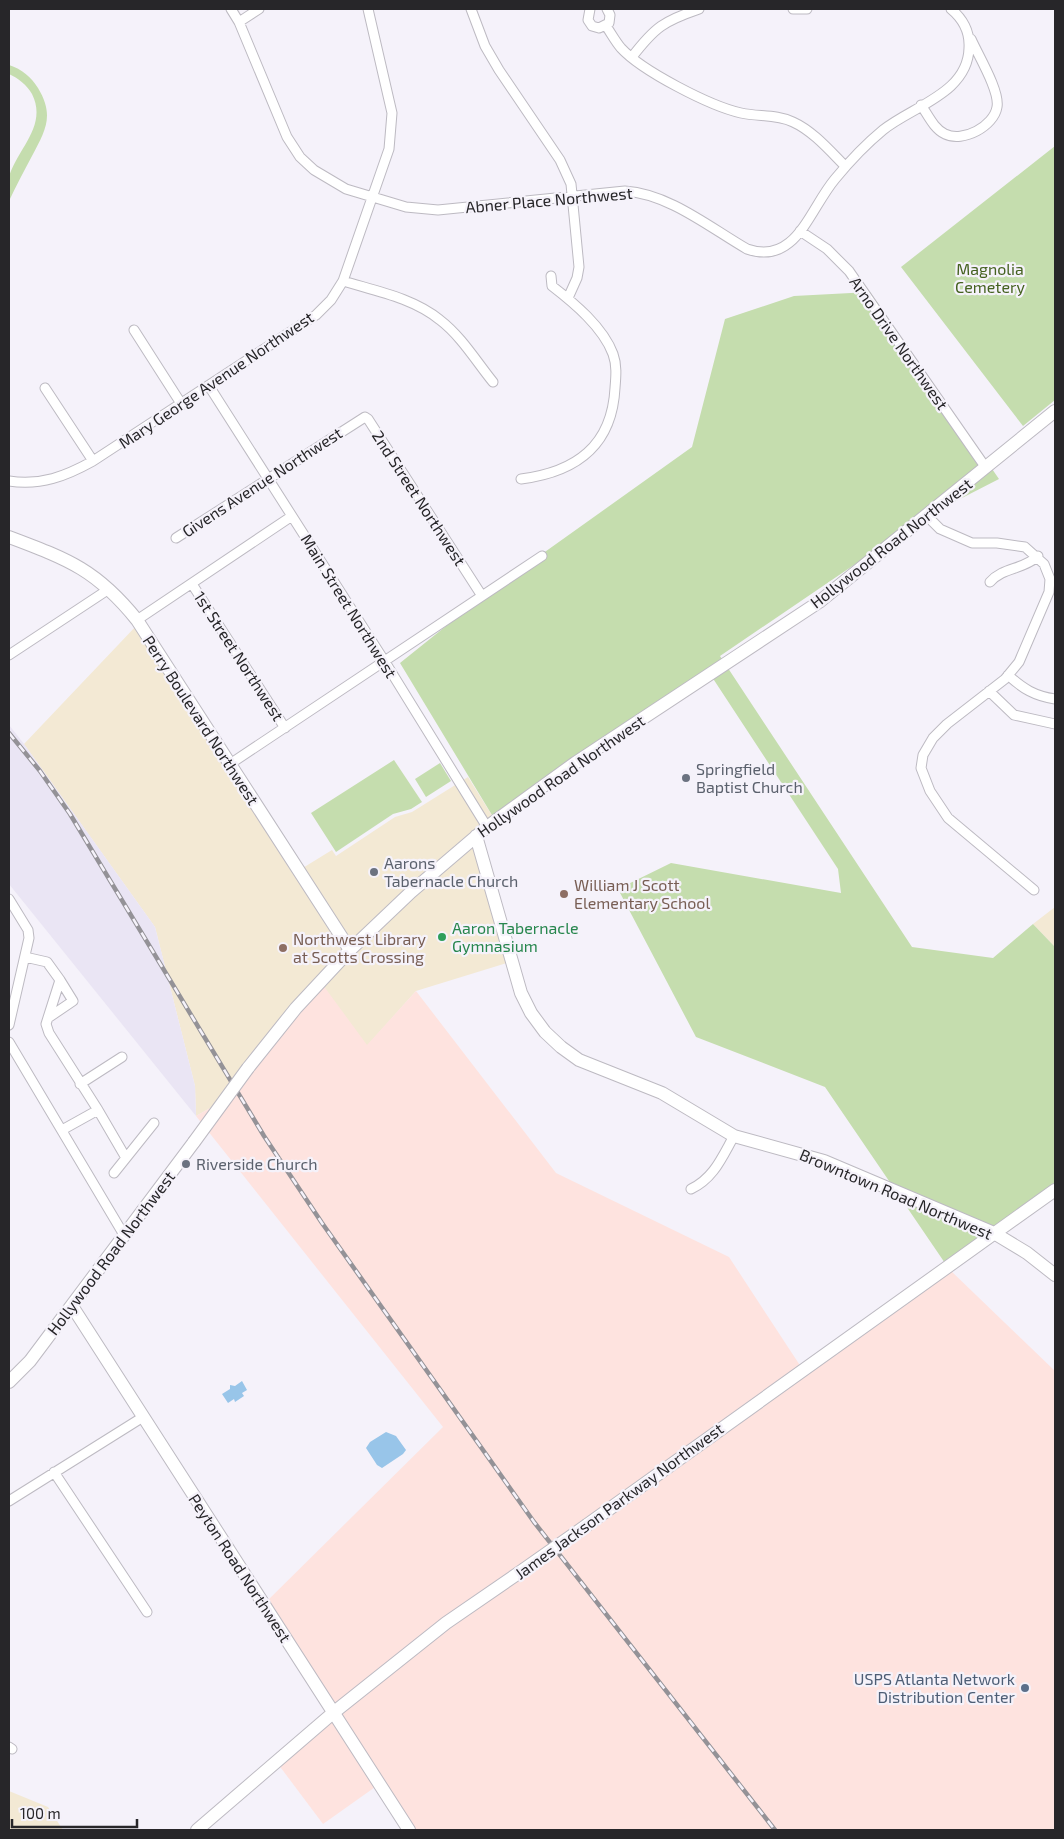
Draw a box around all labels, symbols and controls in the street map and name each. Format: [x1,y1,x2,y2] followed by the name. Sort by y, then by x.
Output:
[465,183,633,216] street label: Abner Place Northwest
[955,259,1025,296] park label: Magnolia Cemetery
[846,273,953,413] street label: Arno Drive Northwest
[115,307,317,452] street label: Mary George Avenue Northwest
[178,423,345,540] street label: Givens Avenue Northwest
[369,427,470,569] street label: 2nd Street Northwest
[806,474,975,612] street label: Hollywood Road Northwest
[297,530,401,681] street label: Main Street Northwest
[191,588,288,724] street label: 1st Street Northwest
[139,631,263,808] street label: Perry Boulevard Northwest
[473,710,648,841] street label: Hollywood Road Northwest
[696,759,803,796] place label: Springfield Baptist Church
[680,772,692,784] marker: Springfield Baptist Church
[384,853,518,890] place label: Aarons Tabernacle Church
[368,866,380,878] marker: Aarons Tabernacle Church
[574,875,710,912] place label: William J Scott Elementary School
[558,888,570,900] marker: William J Scott Elementary School
[452,918,578,955] place label: Aaron Tabernacle Gymnasium
[293,929,427,966] place label: Northwest Library at Scotts Crossing
[436,931,448,943] marker: Aaron Tabernacle Gymnasium
[277,942,289,954] marker: Northwest Library at Scotts Crossing
[797,1144,995,1243] street label: Browntown Road Northwest
[196,1154,318,1173] place label: Riverside Church
[180,1158,192,1170] marker: Riverside Church
[43,1167,178,1338] street label: Hollywood Road Northwest
[511,1419,727,1583] street label: James Jackson Parkway Northwest
[185,1490,295,1645] street label: Peyton Road Northwest
[854,1669,1016,1706] place label: USPS Atlanta Network Distribution Center
[1019,1682,1031,1694] marker: USPS Atlanta Network Distribution Center
[12,1796,138,1828] scale bar
[20,1804,61,1822] text: 100 m

